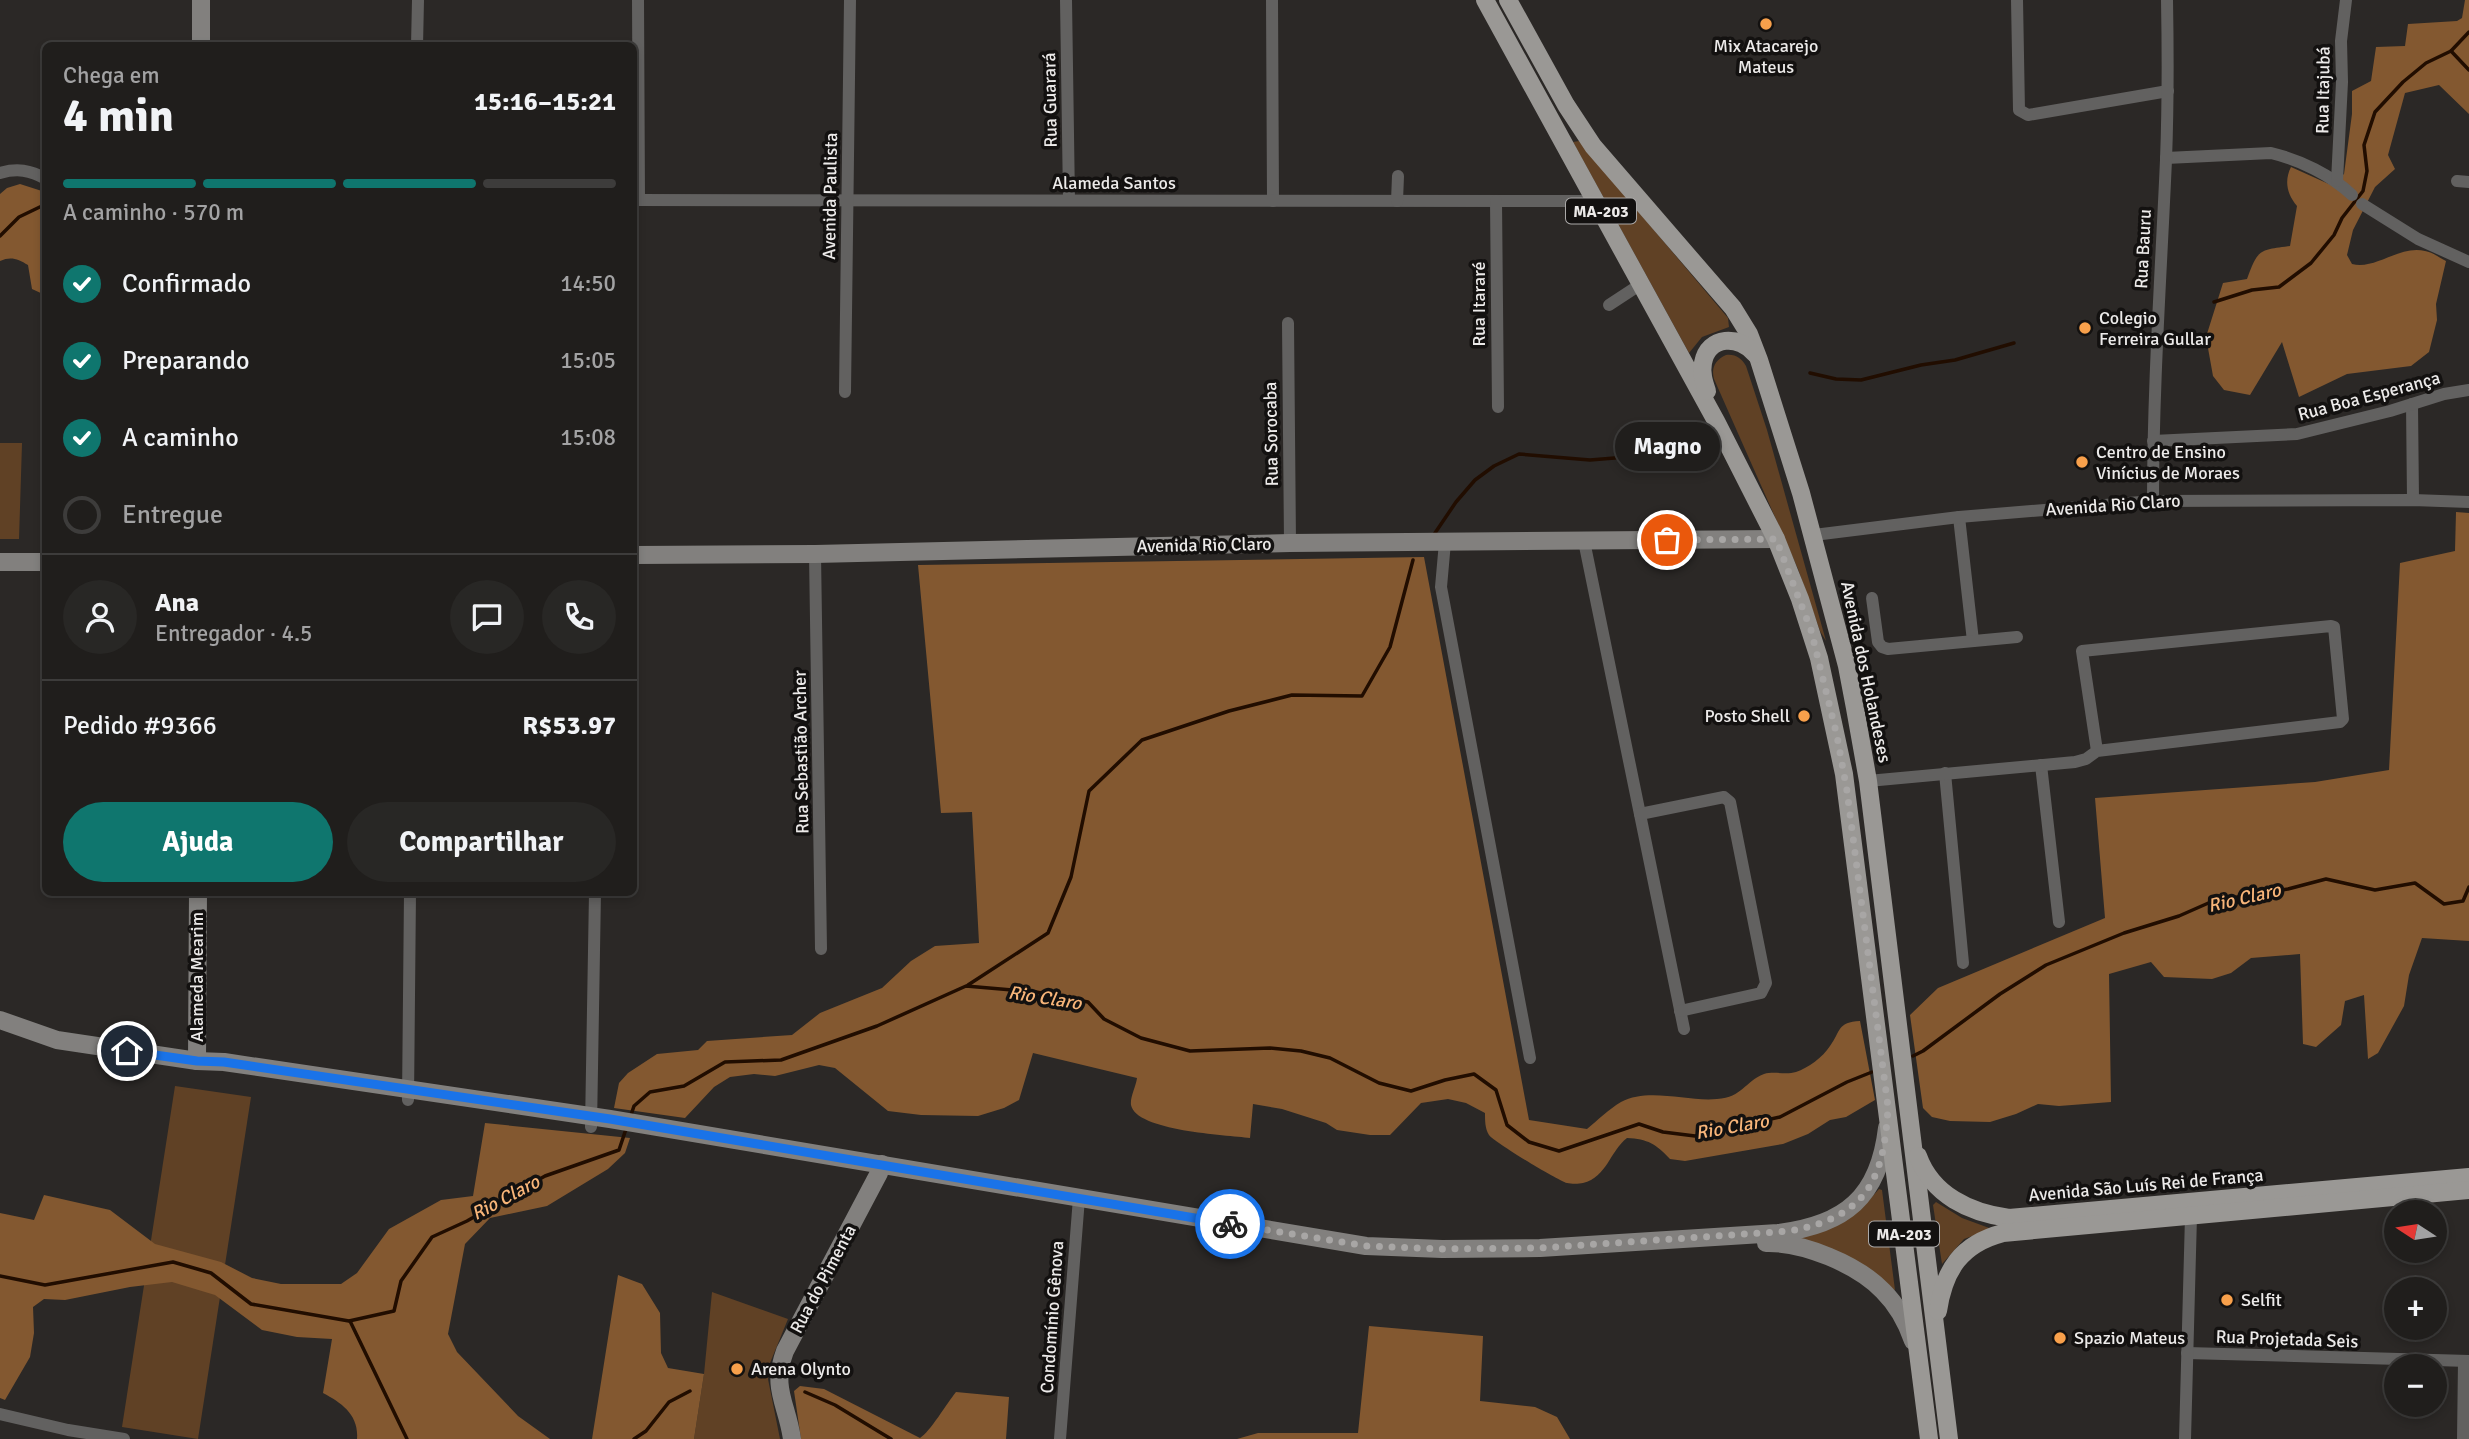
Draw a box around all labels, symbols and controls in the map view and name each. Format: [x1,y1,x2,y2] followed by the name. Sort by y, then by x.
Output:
[1758,16,1774,32] marker: Mix Atacarejo Mateus
[1714,35,1818,78] place label: Mix Atacarejo Mateus
[2311,46,2335,134] street label: Rua Itajubá
[1038,52,1062,148] street label: Rua Guarará
[63,61,160,90] text: Chega em
[474,86,616,118] text: 15:16–15:21
[63,88,174,144] text: 4 min
[818,132,842,260] street label: Avenida Paulista
[1052,172,1176,194] street label: Alameda Santos
[63,198,244,227] text: A caminho · 570 m
[1566,198,1636,224] road number: MA-203
[2130,209,2156,289] street label: Rua Bauru
[1468,262,1490,346] street label: Rua Itararé
[63,265,101,303] icon: check
[122,268,251,300] text: Confirmado
[560,269,616,298] text: 14:50
[2099,307,2211,350] place label: Colegio Ferreira Gullar
[2077,320,2093,336] marker: Colegio Ferreira Gullar
[63,342,101,380] icon: check
[122,345,249,377] text: Preparando
[560,346,616,375] text: 15:05
[2295,366,2443,426] street label: Rua Boa Esperança
[1259,382,1283,486] street label: Rua Sorocaba
[63,419,101,457] icon: check
[1614,421,1720,470] callout: Magno
[122,422,239,454] text: A caminho
[560,423,616,452] text: 15:08
[1634,432,1701,461] text: Magno
[2096,441,2240,484] place label: Centro de Ensino Vinícius de Moraes
[2074,454,2090,470] marker: Centro de Ensino Vinícius de Moraes
[2045,489,2181,521] street label: Avenida Rio Claro
[122,499,223,531] text: Entregue
[1637,510,1697,570] pin
[1648,521,1686,559] icon: bag
[1136,533,1272,557] street label: Avenida Rio Claro
[1836,579,1896,765] street label: Avenida dos Holandeses
[63,580,137,654] button: person
[450,580,524,654] button: chat
[542,580,616,654] button: phone
[155,587,199,619] text: Ana
[155,619,313,648] text: Entregador · 4.5
[789,670,813,834] street label: Rua Sebastião Archer
[1704,705,1790,727] place label: Posto Shell
[1796,708,1812,724] marker: Posto Shell
[63,710,217,742] text: Pedido #9366
[522,710,616,742] text: R$53.97
[63,802,333,882] button: Ajuda
[347,802,616,882] button: Compartilhar
[2206,878,2284,918] water label: Rio Claro
[186,912,208,1042] street label: Alameda Mearim
[1006,980,1084,1016] water label: Rio Claro
[97,1021,157,1081] pin
[108,1032,146,1070] icon: home
[1694,1109,1772,1145] water label: Rio Claro
[2028,1164,2264,1206] street label: Avenida São Luís Rei de França
[467,1169,545,1226] water label: Rio Claro
[1195,1189,1265,1259] courier
[2384,1200,2446,1264] north arrow
[2384,1200,2447,1417] map controls
[1211,1205,1249,1243] icon: bike
[785,1221,861,1337] street label: Rua do Pimenta
[1869,1222,1939,1246] road number: MA-203
[1036,1240,1068,1394] street label: Condomínio Gênova
[2384,1277,2447,1340] button: +
[2241,1289,2282,1311] place label: Selfit
[2219,1292,2235,1308] marker: Selfit
[2215,1326,2359,1352] street label: Rua Projetada Seis
[2074,1327,2185,1349] place label: Spazio Mateus
[2052,1330,2068,1346] marker: Spazio Mateus
[2384,1354,2447,1417] button: −
[751,1358,851,1380] place label: Arena Olynto
[729,1361,745,1377] marker: Arena Olynto

